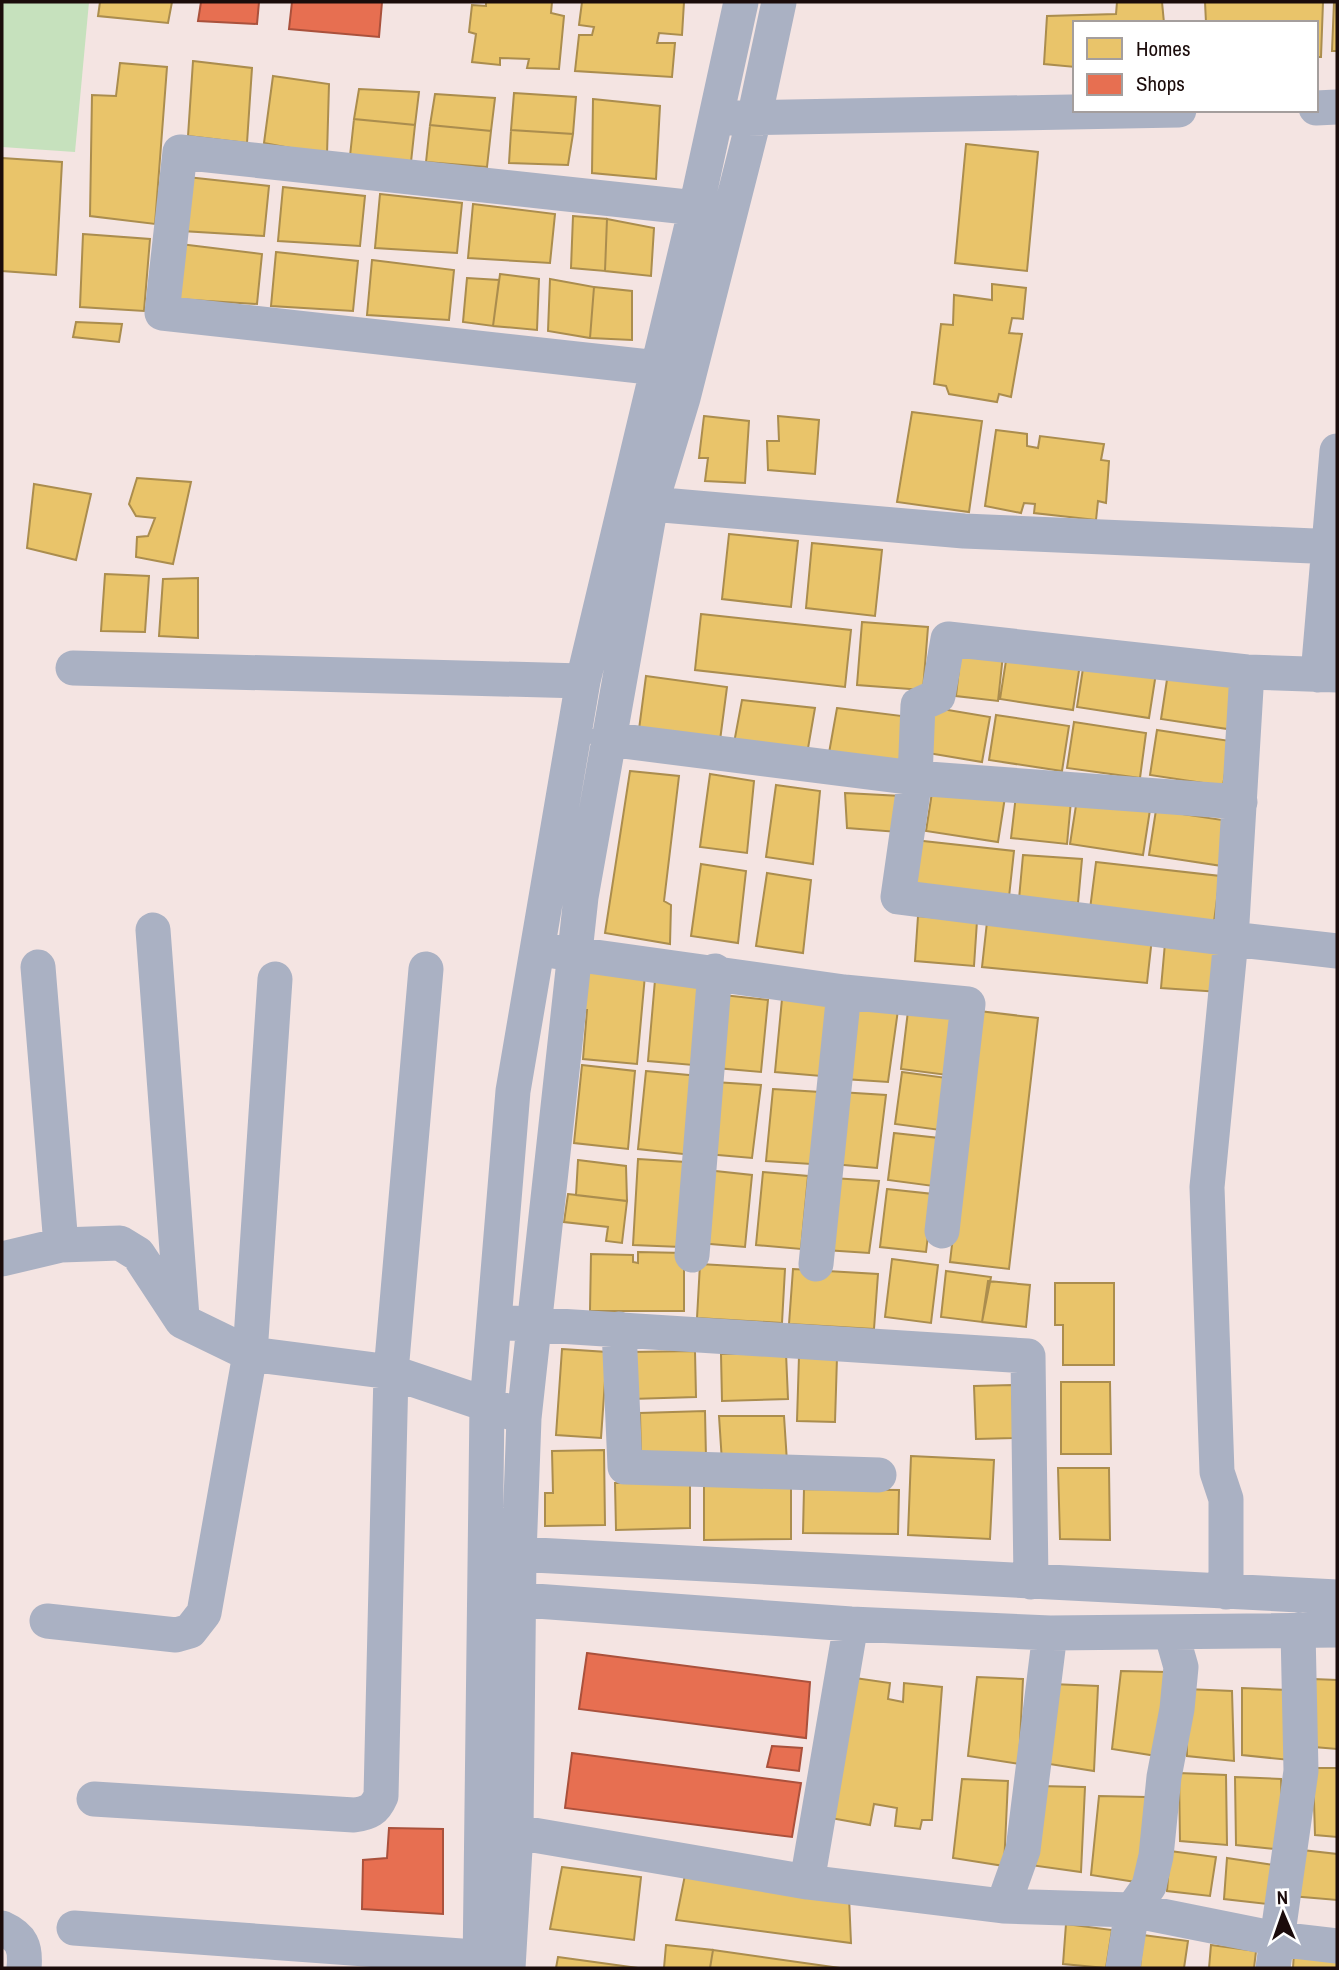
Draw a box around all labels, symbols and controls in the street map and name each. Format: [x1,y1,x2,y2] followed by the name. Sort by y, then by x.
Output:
[1073,21,1318,112] legend
[1136,34,1191,63] text: Homes
[1136,69,1185,98] text: Shops
[1248,1879,1318,1949] north arrow
[1276,1884,1288,1910] text: N

